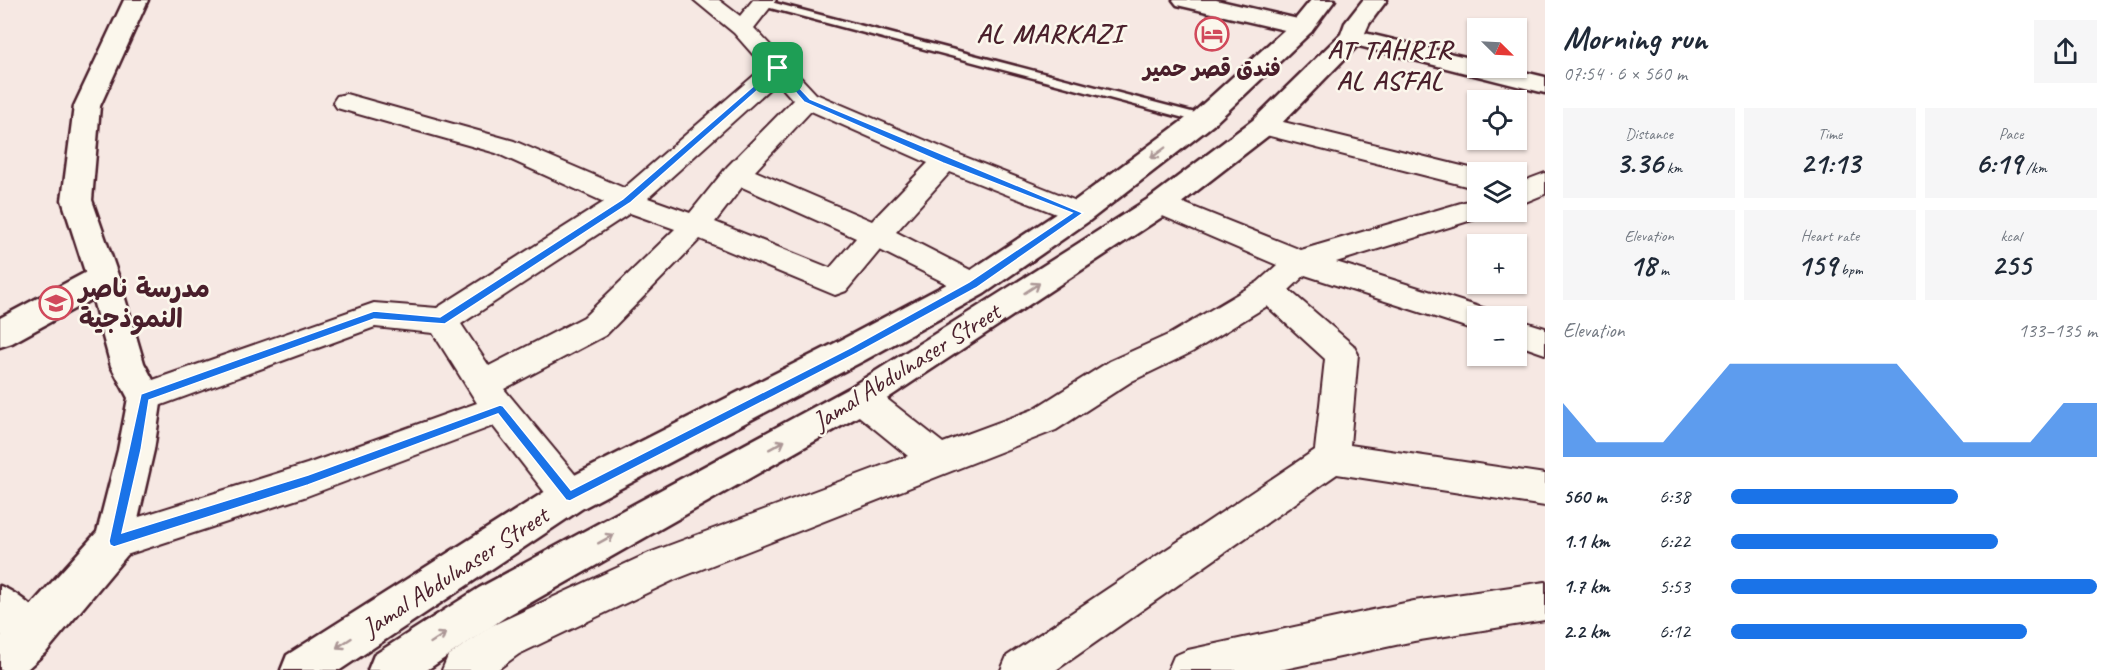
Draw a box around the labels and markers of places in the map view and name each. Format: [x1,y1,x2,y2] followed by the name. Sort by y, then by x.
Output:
[1194,16,1230,52] hotel icon: فندق قصر حمير
[752,42,803,93] pin
[1141,55,1281,83] place label: فندق قصر حمير
[76,272,210,335] place label: مدرسة ناصر النموذجية
[38,285,74,321] school or university icon: مدرسة ناصر النموذجية

